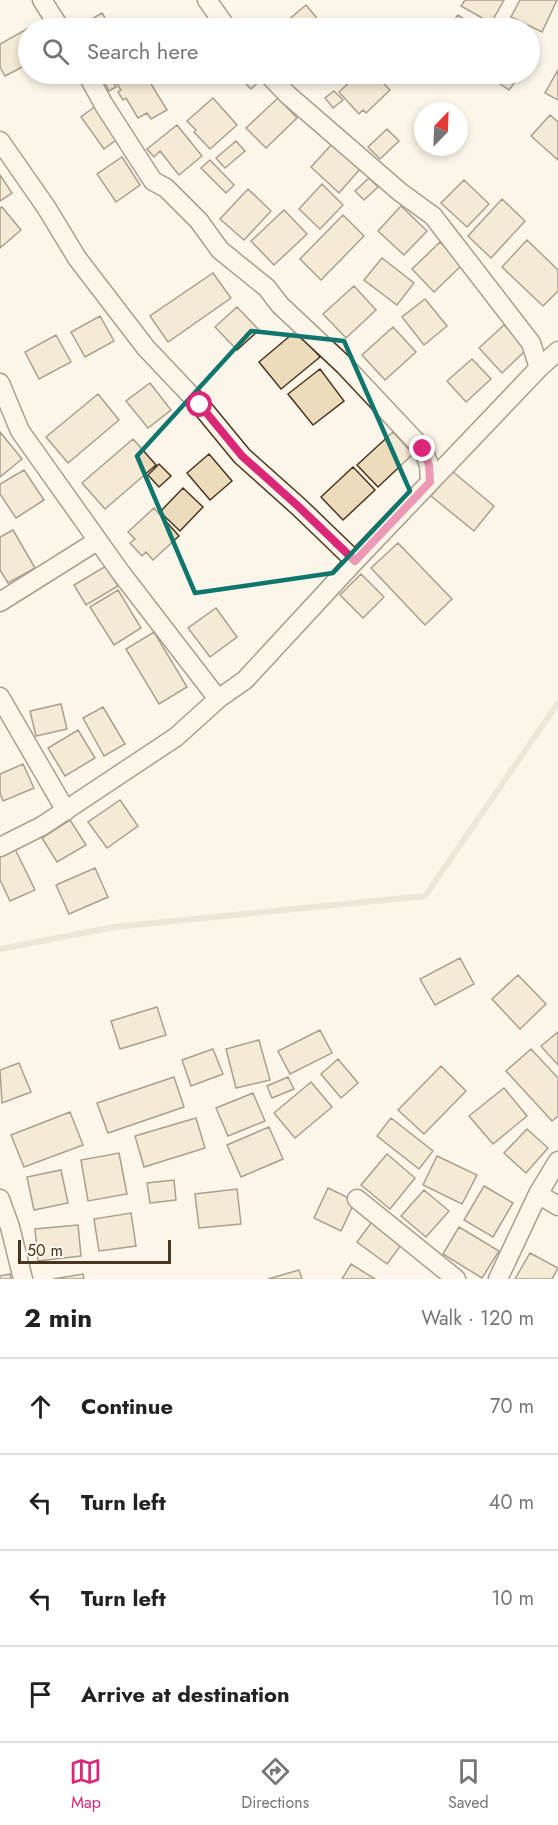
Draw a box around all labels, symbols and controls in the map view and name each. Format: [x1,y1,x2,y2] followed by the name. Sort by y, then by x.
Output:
[18,18,540,84] search box
[39,35,72,68] icon: search
[87,35,198,67] text: Search here
[414,102,468,156] north arrow
[186,391,212,417] route start
[409,435,435,461] route end
[18,1237,171,1264] scale bar
[27,1239,63,1262] text: 50 m
[24,1299,92,1337] text: 2 min
[421,1304,534,1333] text: Walk · 120 m
[24,1390,57,1423] icon: ahead
[81,1390,173,1422] text: Continue
[490,1392,534,1421] text: 70 m
[24,1486,57,1519] icon: left
[81,1486,166,1518] text: Turn left
[489,1488,534,1517] text: 40 m
[24,1582,57,1615] icon: left
[81,1582,166,1614] text: Turn left
[491,1584,534,1613] text: 10 m
[24,1678,57,1711] icon: arrive
[81,1678,290,1710] text: Arrive at destination
[69,1755,102,1814] tab: Map
[241,1755,309,1814] tab: Directions
[448,1755,489,1814] tab: Saved

